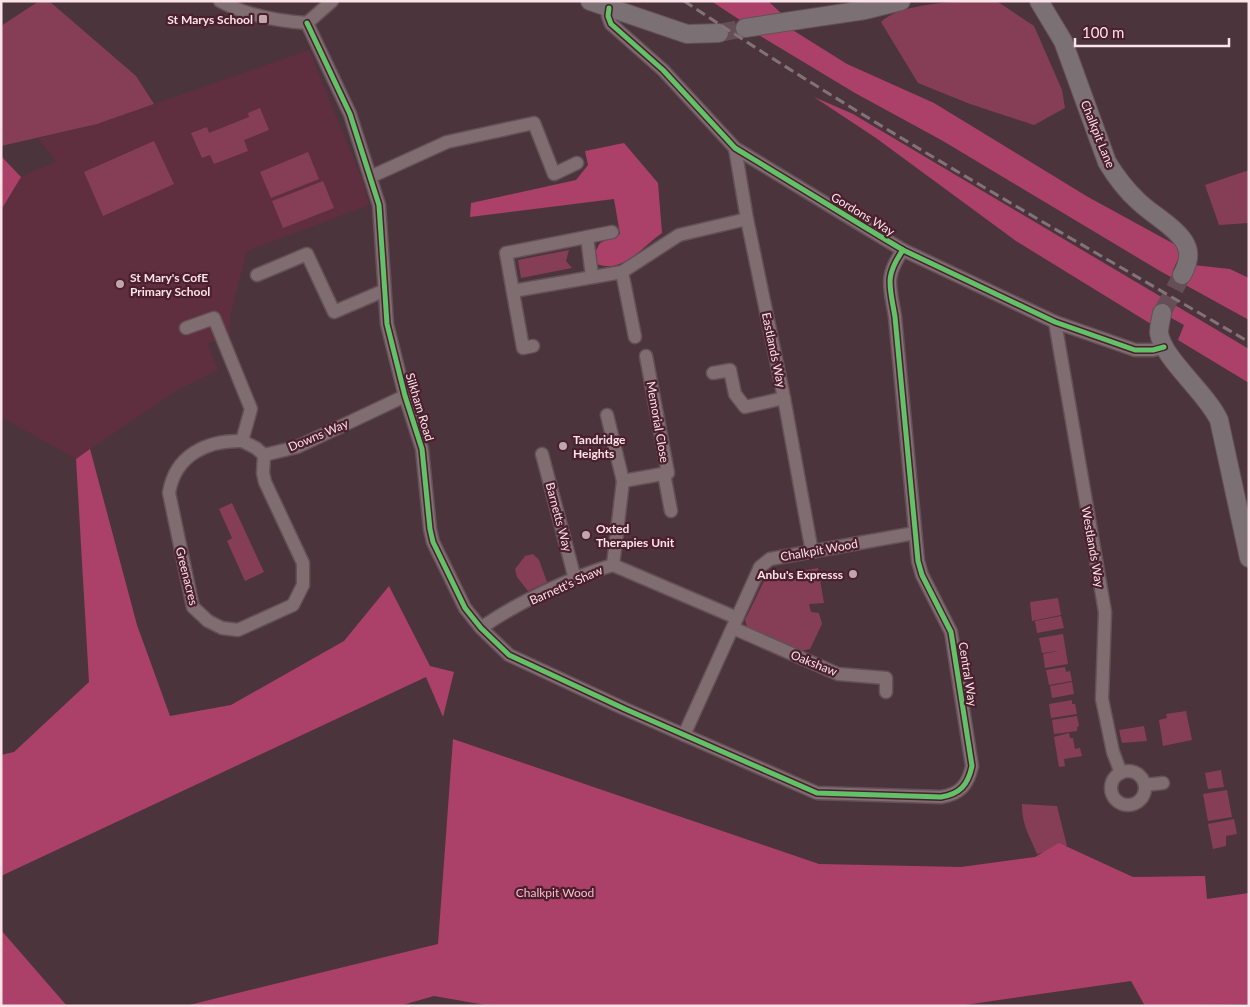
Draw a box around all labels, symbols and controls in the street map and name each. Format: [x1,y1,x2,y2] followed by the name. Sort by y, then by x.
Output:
[167,12,253,27] place label: St Marys School
[257,13,269,25] marker: St Marys School
[1075,15,1229,47] scale bar
[1082,23,1124,41] text: 100 m
[1078,98,1118,170] street label: Chalkpit Lane
[828,189,898,239] street label: Gordons Way
[130,270,210,299] place label: St Mary's CofE Primary School
[114,278,126,290] marker: St Mary's CofE Primary School
[759,311,789,390] street label: Eastlands Way
[403,371,437,443] street label: Silkham Road
[643,380,673,464] street label: Memorial Close
[286,415,351,454] street label: Downs Way
[573,432,626,461] place label: Tandridge Heights
[557,440,569,452] marker: Tandridge Heights
[543,481,576,554] street label: Barnetts Way
[1079,505,1108,589] street label: Westlands Way
[596,521,675,550] place label: Oxted Therapies Unit
[580,529,592,541] marker: Oxted Therapies Unit
[779,536,859,564] street label: Chalkpit Wood
[173,545,201,607] street label: Greenacres
[527,562,605,608] street label: Barnett's Shaw
[756,567,843,582] place label: Anbu's Expresss
[847,568,859,580] marker: Anbu's Expresss
[956,641,981,708] street label: Central Way
[789,647,840,679] street label: Oakshaw
[516,885,594,900] park label: Chalkpit Wood

